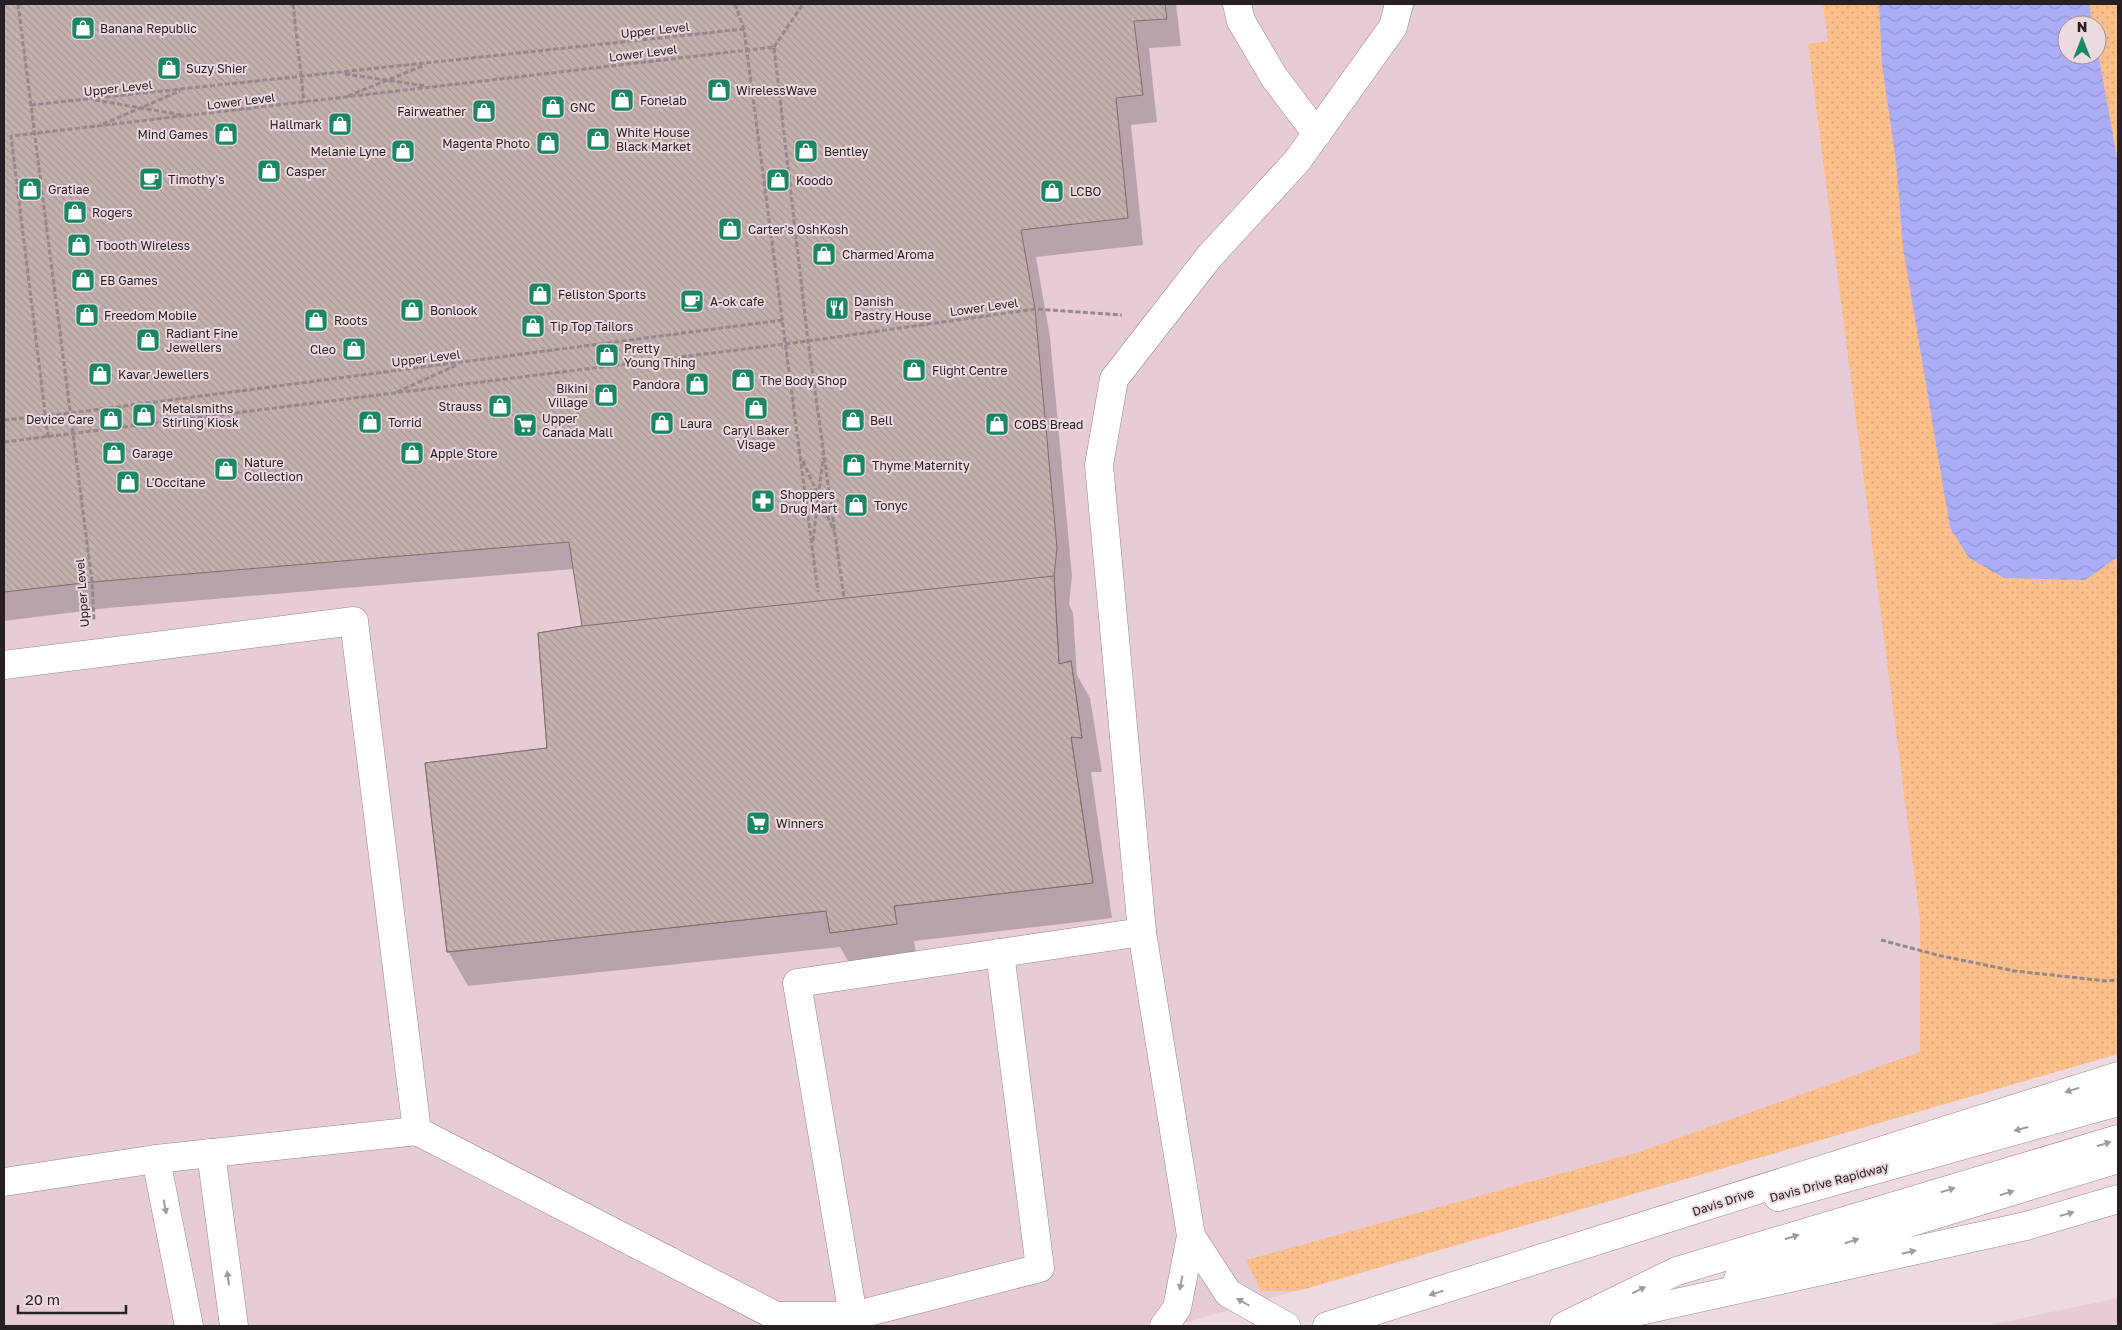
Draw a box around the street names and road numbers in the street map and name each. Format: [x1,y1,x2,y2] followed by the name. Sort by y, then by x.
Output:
[620,19,690,41] street label: Upper Level
[608,41,678,65] street label: Lower Level
[83,77,153,99] street label: Upper Level
[206,89,276,113] street label: Lower Level
[949,295,1019,319] street label: Lower Level
[391,346,461,370] street label: Upper Level
[72,558,92,628] street label: Upper Level
[1768,1159,1890,1205] street label: Davis Drive Rapidway
[1690,1185,1756,1219] street label: Davis Drive

